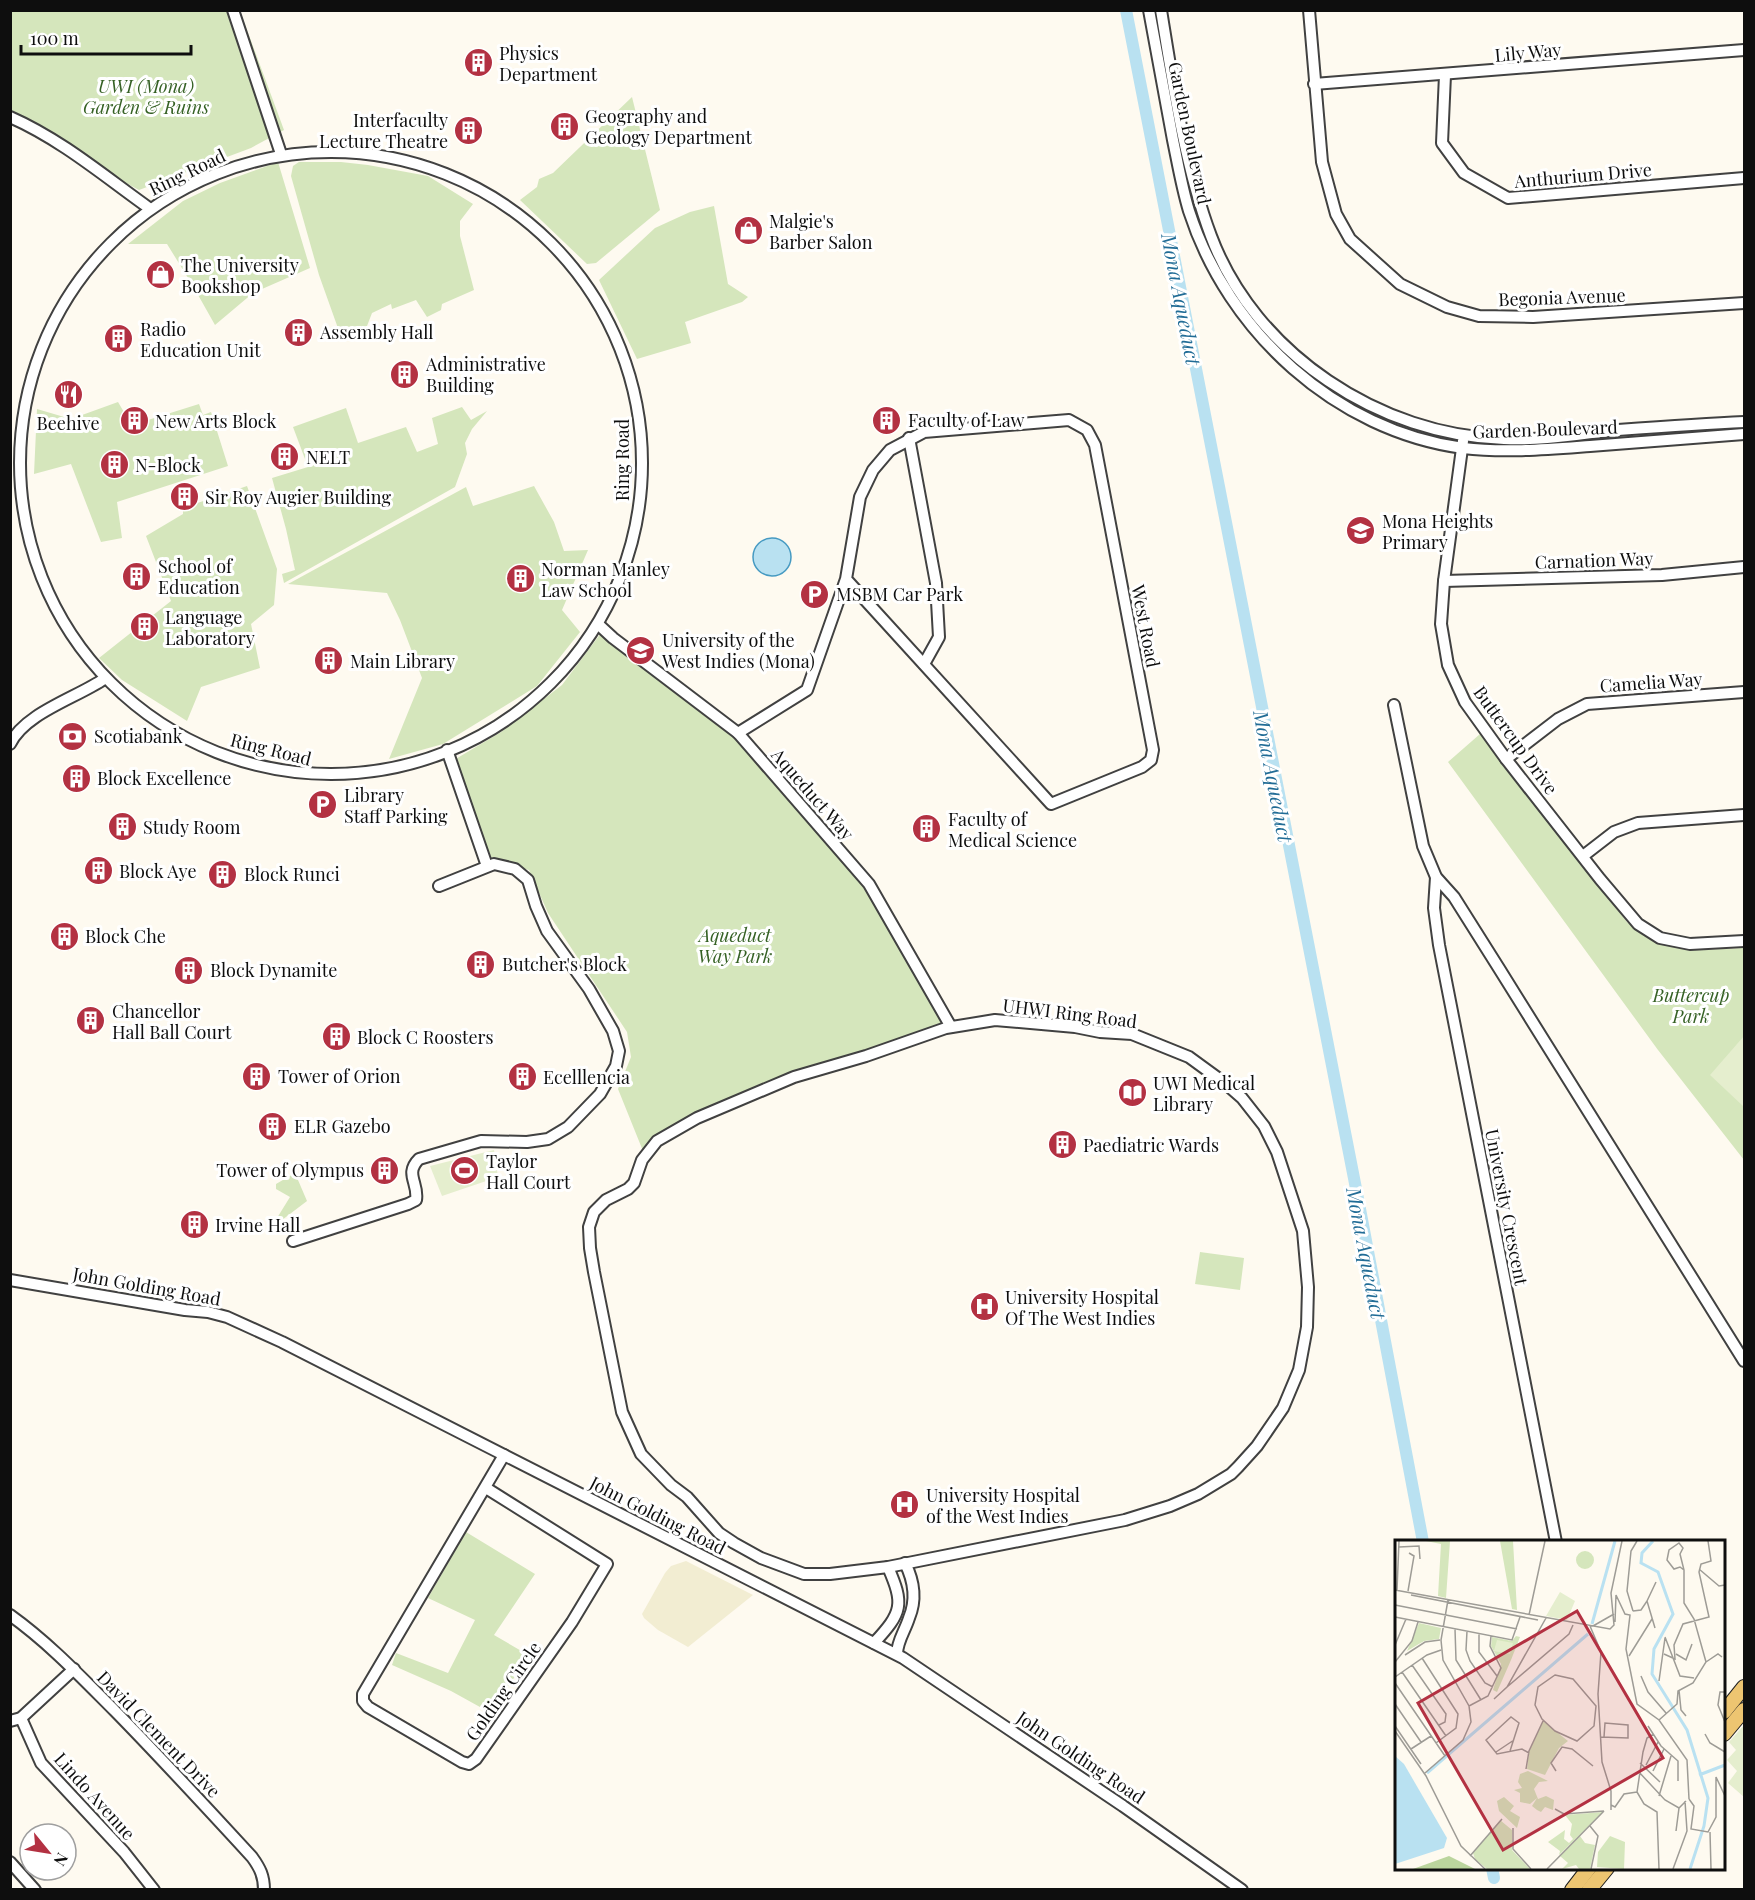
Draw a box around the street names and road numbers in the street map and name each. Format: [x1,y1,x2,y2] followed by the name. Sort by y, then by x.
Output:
[1494,37,1562,67] street label: Lily Way
[1163,59,1217,207] street label: Garden Boulevard
[145,143,230,201] street label: Ring Road
[1512,157,1653,193] street label: Anthurium Drive
[1498,283,1626,311] street label: Begonia Avenue
[1472,414,1619,444] street label: Garden Boulevard
[610,418,634,501] street label: Ring Road
[1534,546,1654,574] street label: Carnation Way
[1126,582,1166,670] street label: West Road
[1599,666,1703,698] street label: Camelia Way
[1468,681,1564,799] street label: Buttercup Drive
[228,727,314,771] street label: Ring Road
[766,742,859,845] street label: Aqueduct Way
[1001,993,1139,1033] street label: UHWI Ring Road
[1480,1127,1534,1288] street label: University Crescent
[70,1261,223,1311] street label: John Golding Road
[585,1470,731,1560] street label: John Golding Road
[460,1637,546,1745] street label: Golding Circle
[92,1665,226,1803] street label: David Clement Drive
[1011,1705,1150,1809] street label: John Golding Road
[49,1747,141,1845] street label: Lindo Avenue

